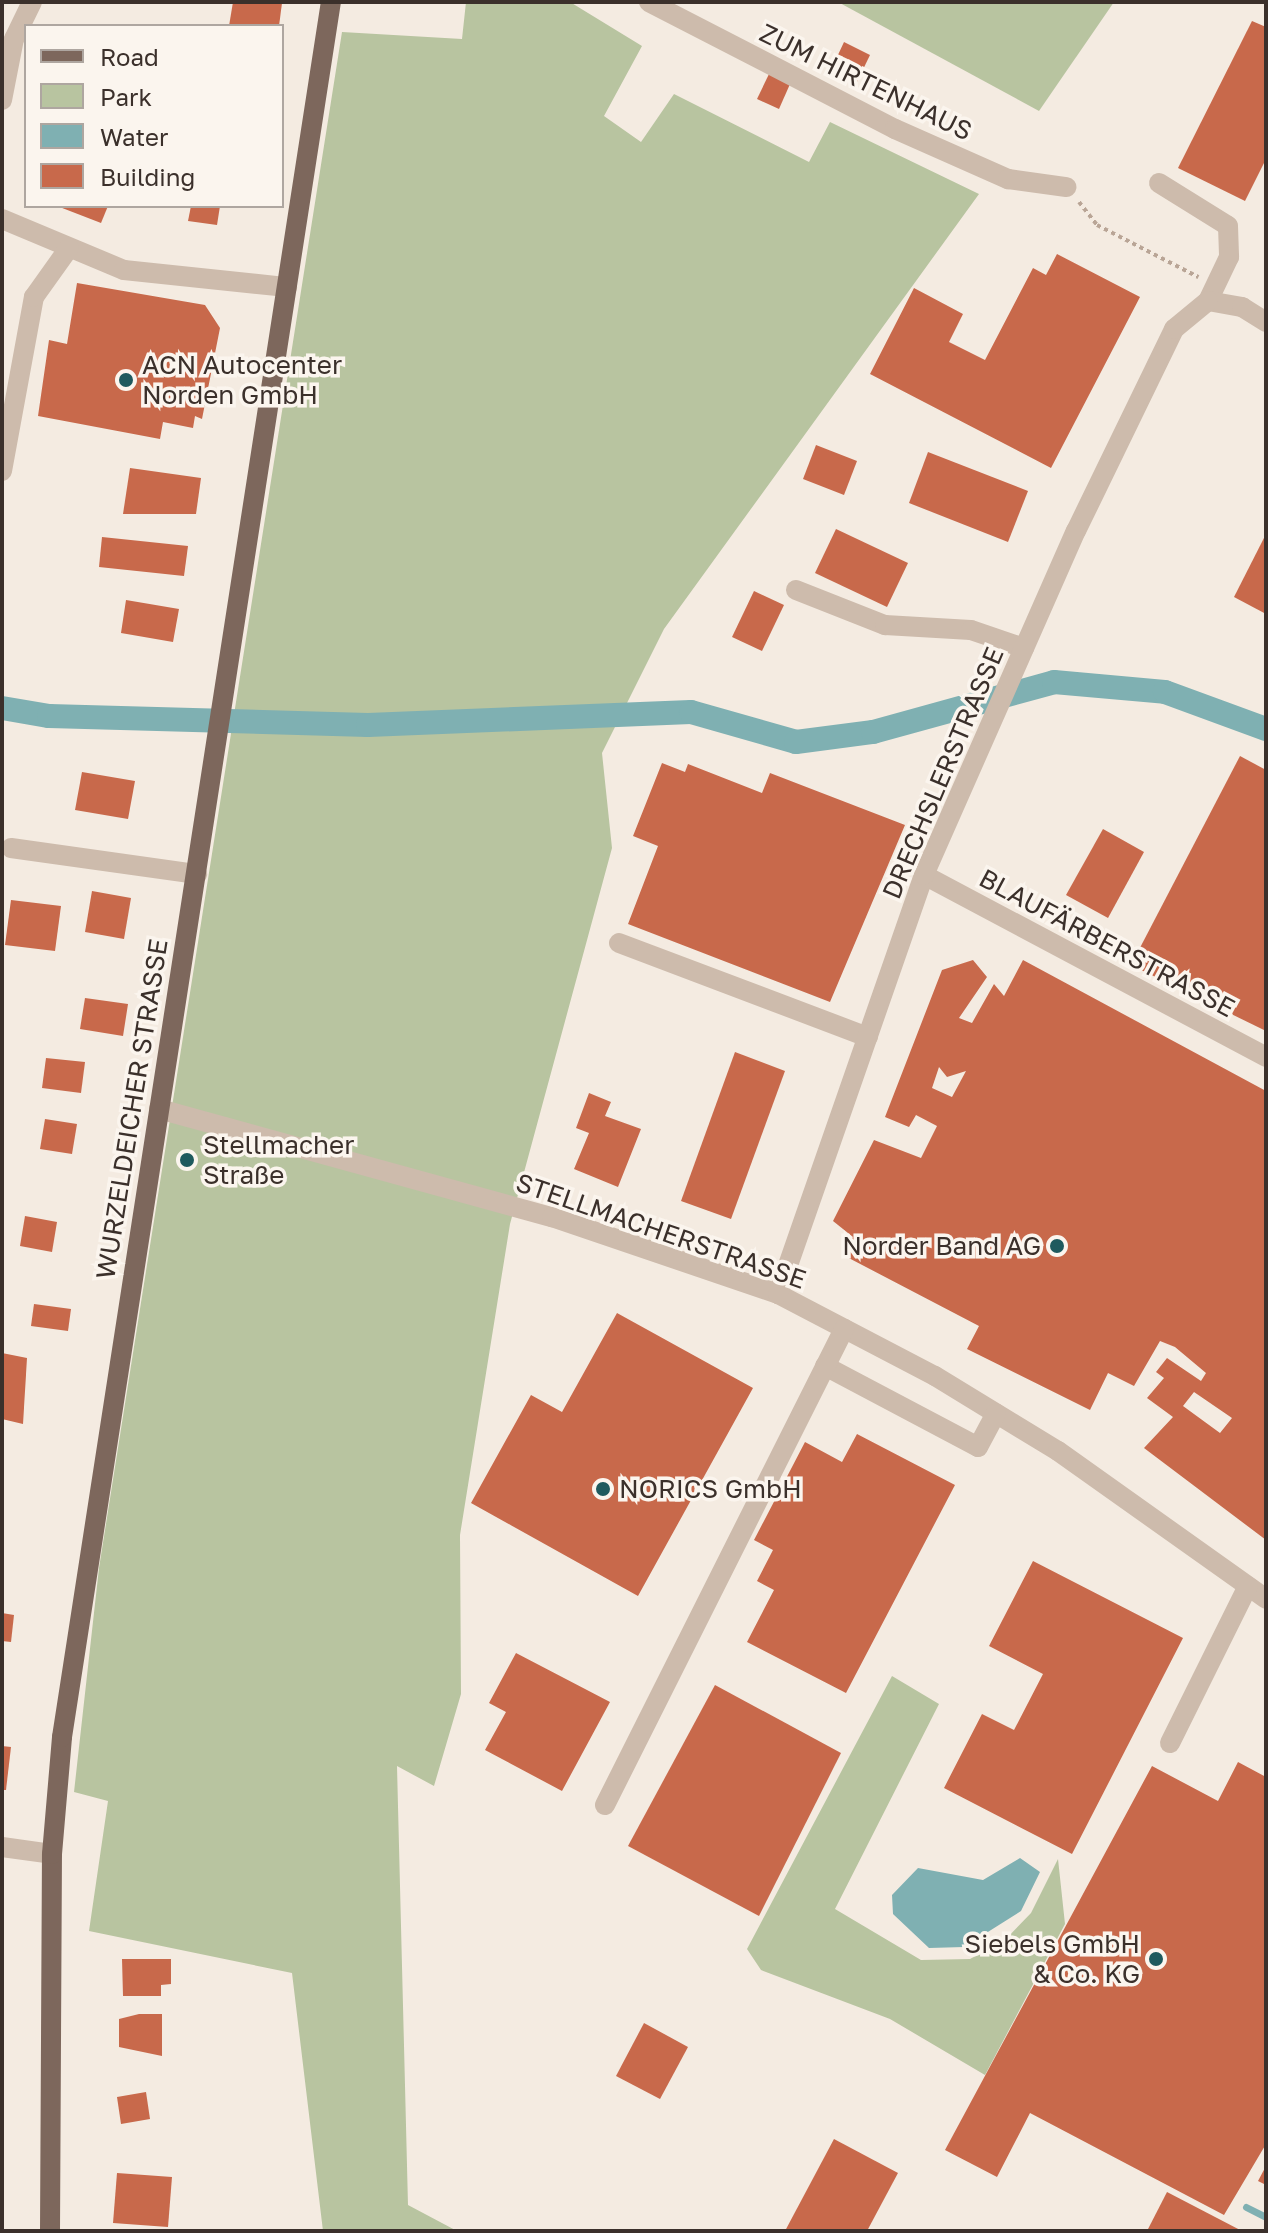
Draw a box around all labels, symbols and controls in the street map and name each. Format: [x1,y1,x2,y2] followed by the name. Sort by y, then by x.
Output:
[755,17,977,147] street label: ZUM HIRTENHAUS
[24,24,284,208] legend
[100,42,159,71] text: Road
[100,82,152,111] text: Park
[100,122,168,151] text: Water
[100,162,195,191] text: Building
[142,349,342,410] place label: ACN Autocenter Norden GmbH
[117,371,135,389] marker: ACN Autocenter Norden GmbH
[876,642,1010,904] street label: DRECHSLERSTRASSE
[974,862,1240,1024] street label: BLAUFÄRBERSTRASSE
[90,937,174,1281] street label: WURZELDEICHER STRASSE
[203,1129,354,1190] place label: Stellmacher Straße
[178,1151,196,1169] marker: Stellmacher Straße
[512,1167,810,1295] street label: STELLMACHERSTRASSE
[842,1230,1041,1262] place label: Norder Band AG
[1048,1237,1066,1255] marker: Norder Band AG
[619,1473,802,1505] place label: NORICS GmbH
[594,1480,612,1498] marker: NORICS GmbH
[965,1928,1140,1990] place label: Siebels GmbH & Co. KG
[1147,1950,1165,1968] marker: Siebels GmbH & Co. KG

